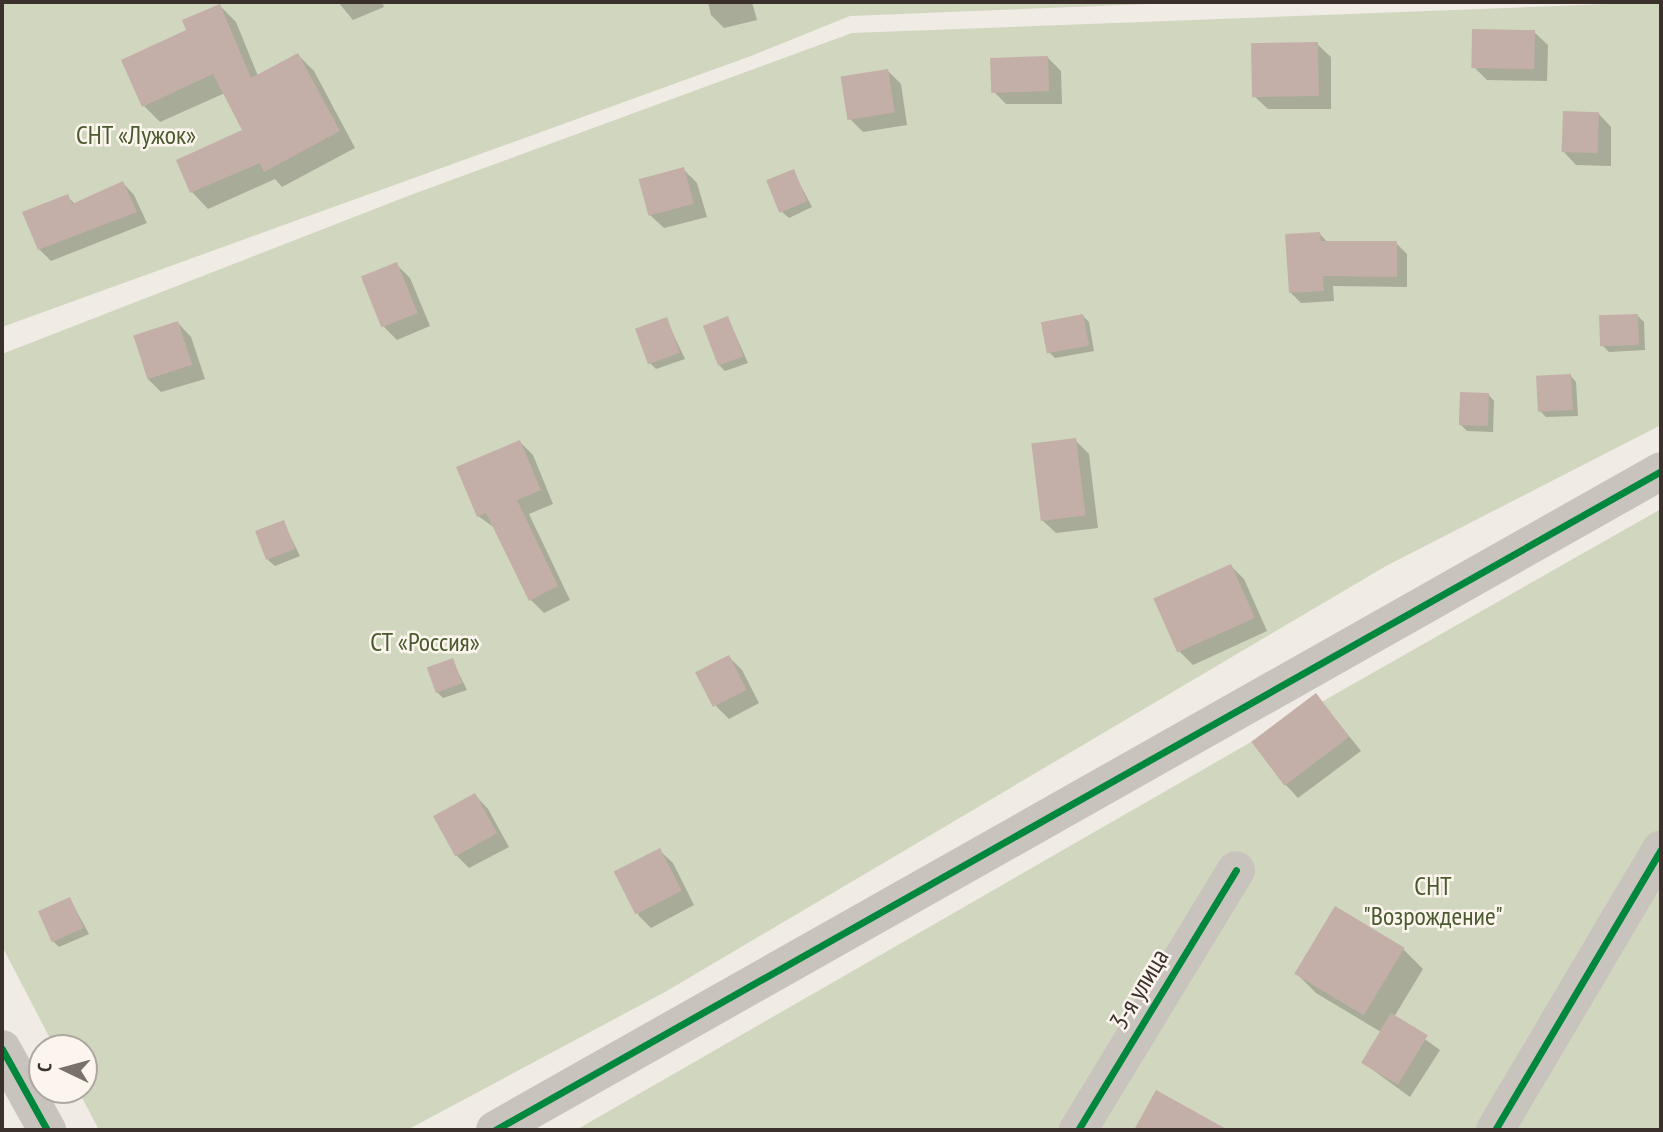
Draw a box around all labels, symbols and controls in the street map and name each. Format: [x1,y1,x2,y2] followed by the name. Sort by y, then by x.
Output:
[76,119,196,151] park label: СНТ «Лужок»
[370,626,480,658] park label: СТ «Россия»
[1363,870,1503,931] park label: СНТ "Возрождение"
[1103,943,1175,1035] street label: 3-я улица
[28,1034,98,1104] north arrow
[32,1062,56,1073] text: С

